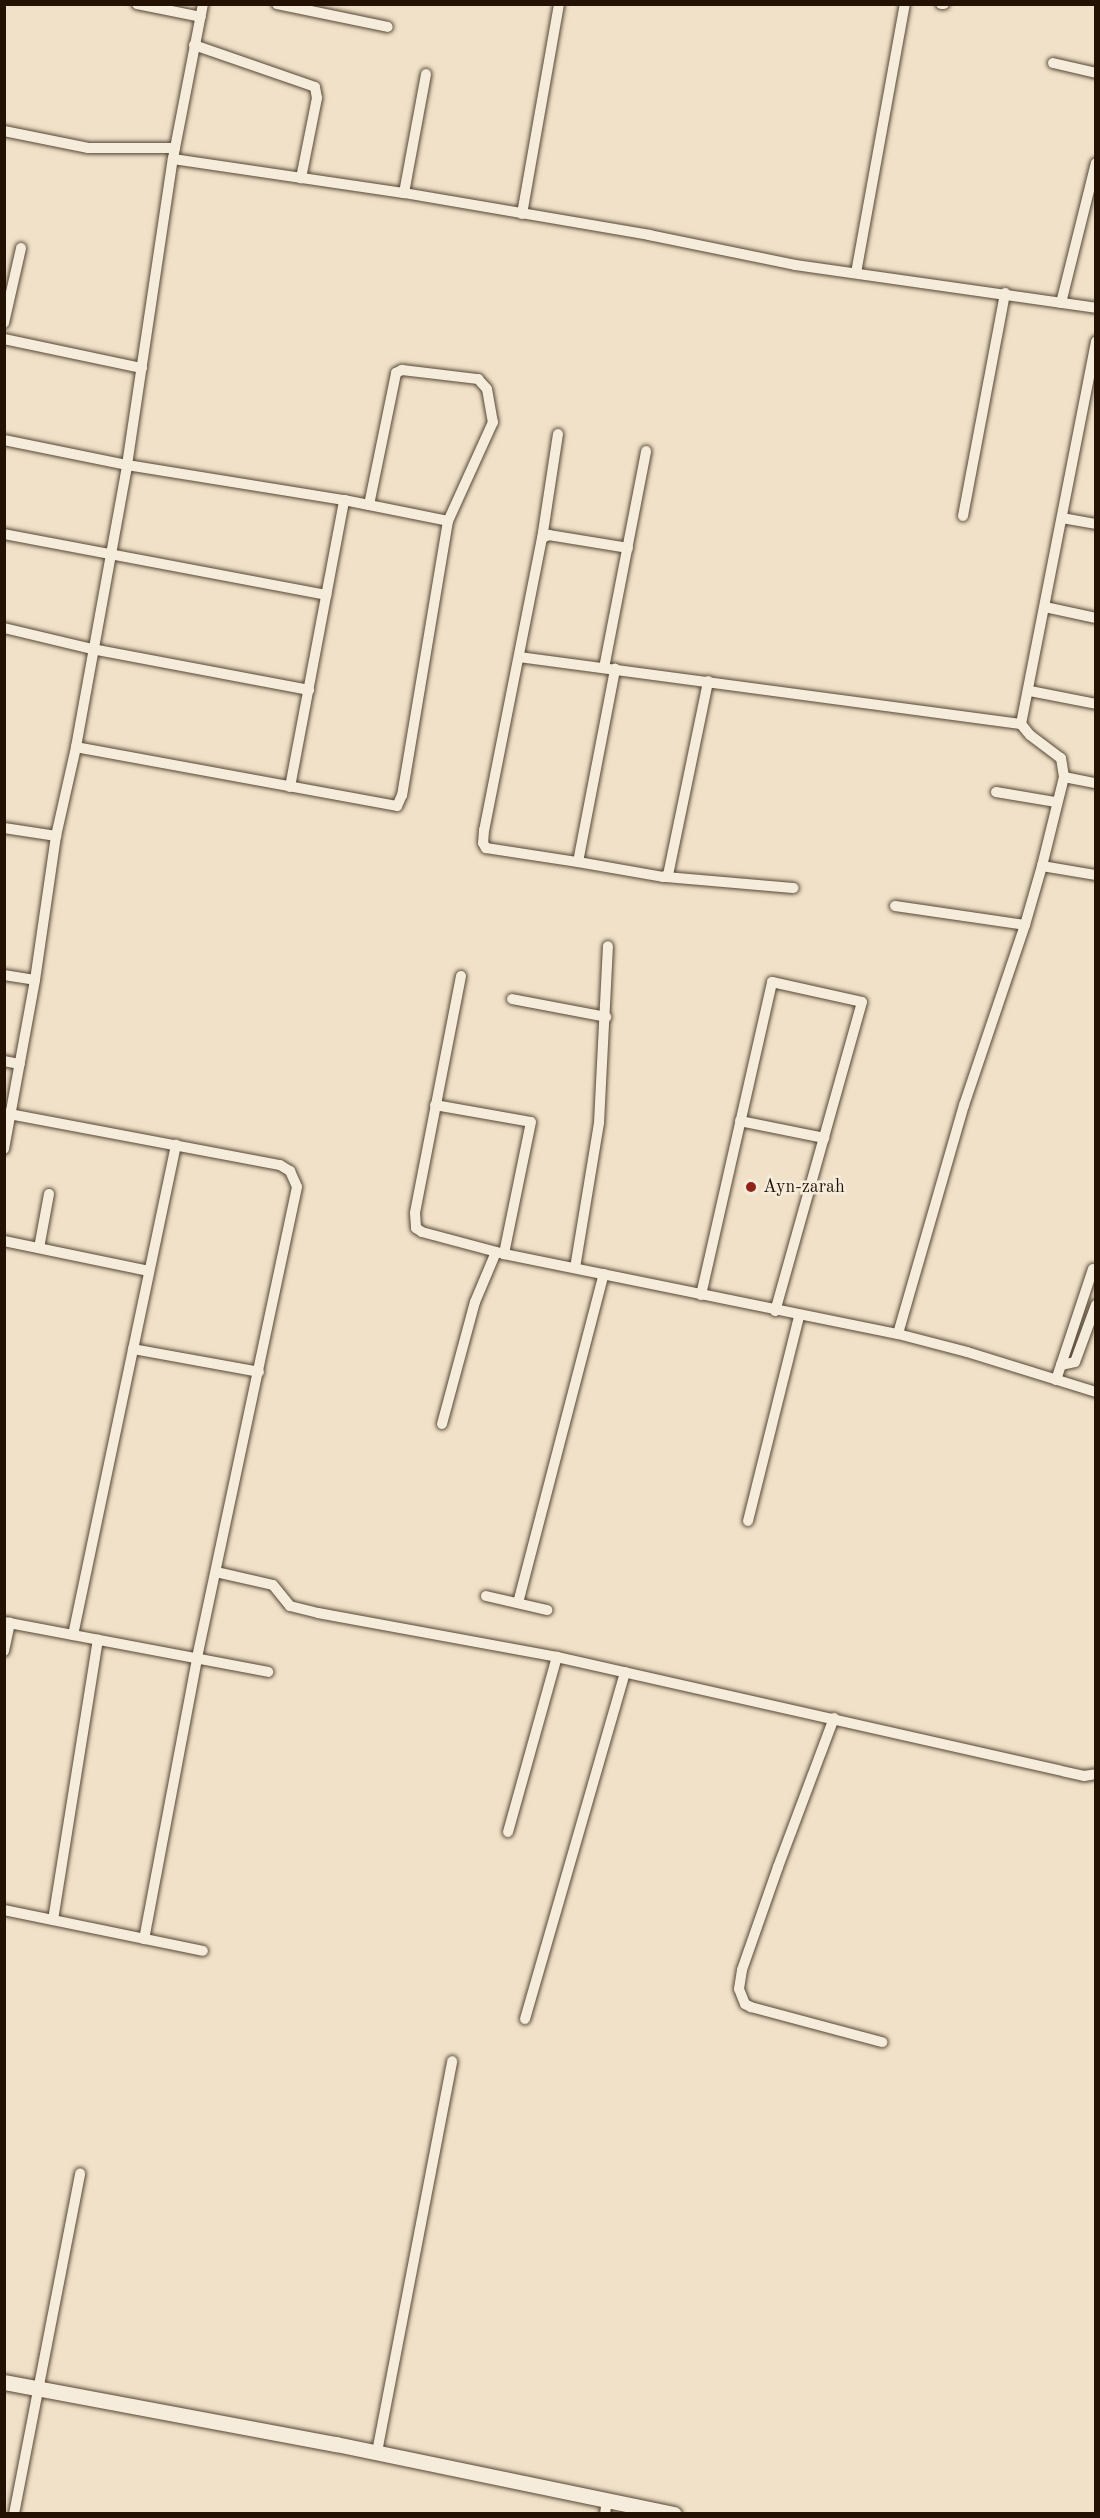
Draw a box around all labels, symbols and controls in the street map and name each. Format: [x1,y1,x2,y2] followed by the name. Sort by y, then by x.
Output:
[763,1176,845,1198] place label: Ayn-zarah
[744,1180,758,1194] marker: Ayn-zarah

